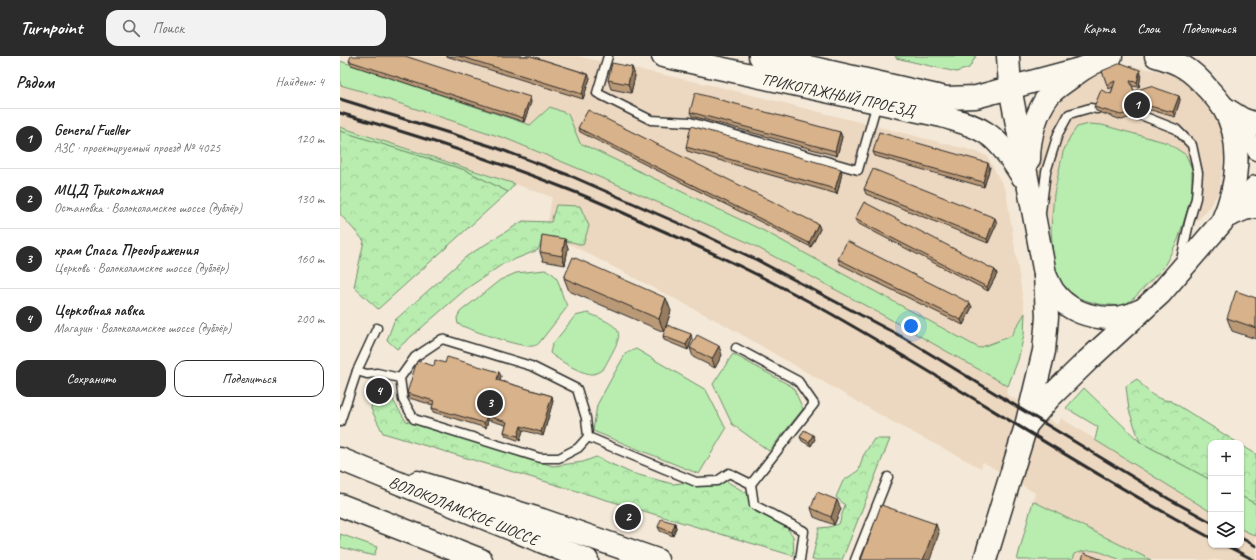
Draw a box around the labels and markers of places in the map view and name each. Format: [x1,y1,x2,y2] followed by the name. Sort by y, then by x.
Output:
[1124,90,1150,120] pin: 1
[366,376,392,406] pin: 4
[477,388,503,418] pin: 3
[615,502,641,532] pin: 2

